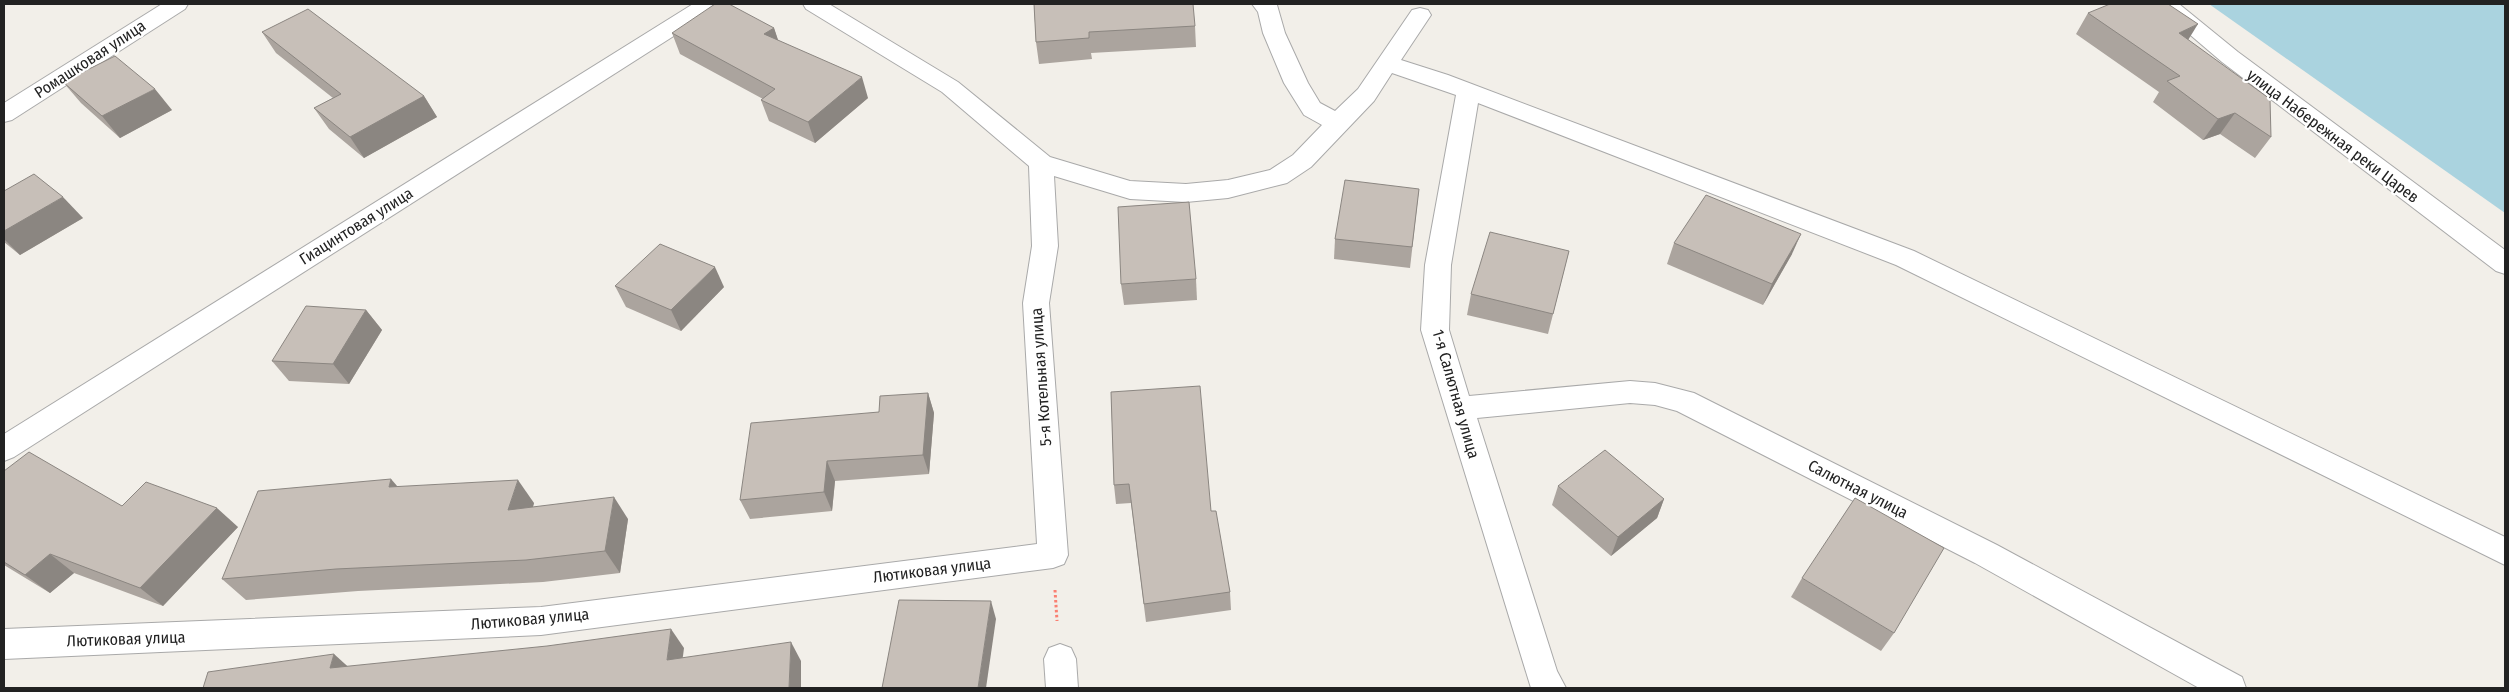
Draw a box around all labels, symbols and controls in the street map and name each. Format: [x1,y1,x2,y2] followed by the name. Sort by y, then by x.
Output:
[31,16,149,102] street label: Ромашковая улица
[2243,65,2423,207] street label: улица Набережная реки Царев
[296,183,416,269] street label: Гиацинтовая улица
[1027,307,1055,447] street label: 5-я Котельная улица
[1428,327,1484,461] street label: 1-я Салютная улица
[1805,456,1911,522] street label: Салютная улица
[872,553,992,587] street label: Лютиковая улица
[470,604,590,634] street label: Лютиковая улица
[66,627,186,651] street label: Лютиковая улица

